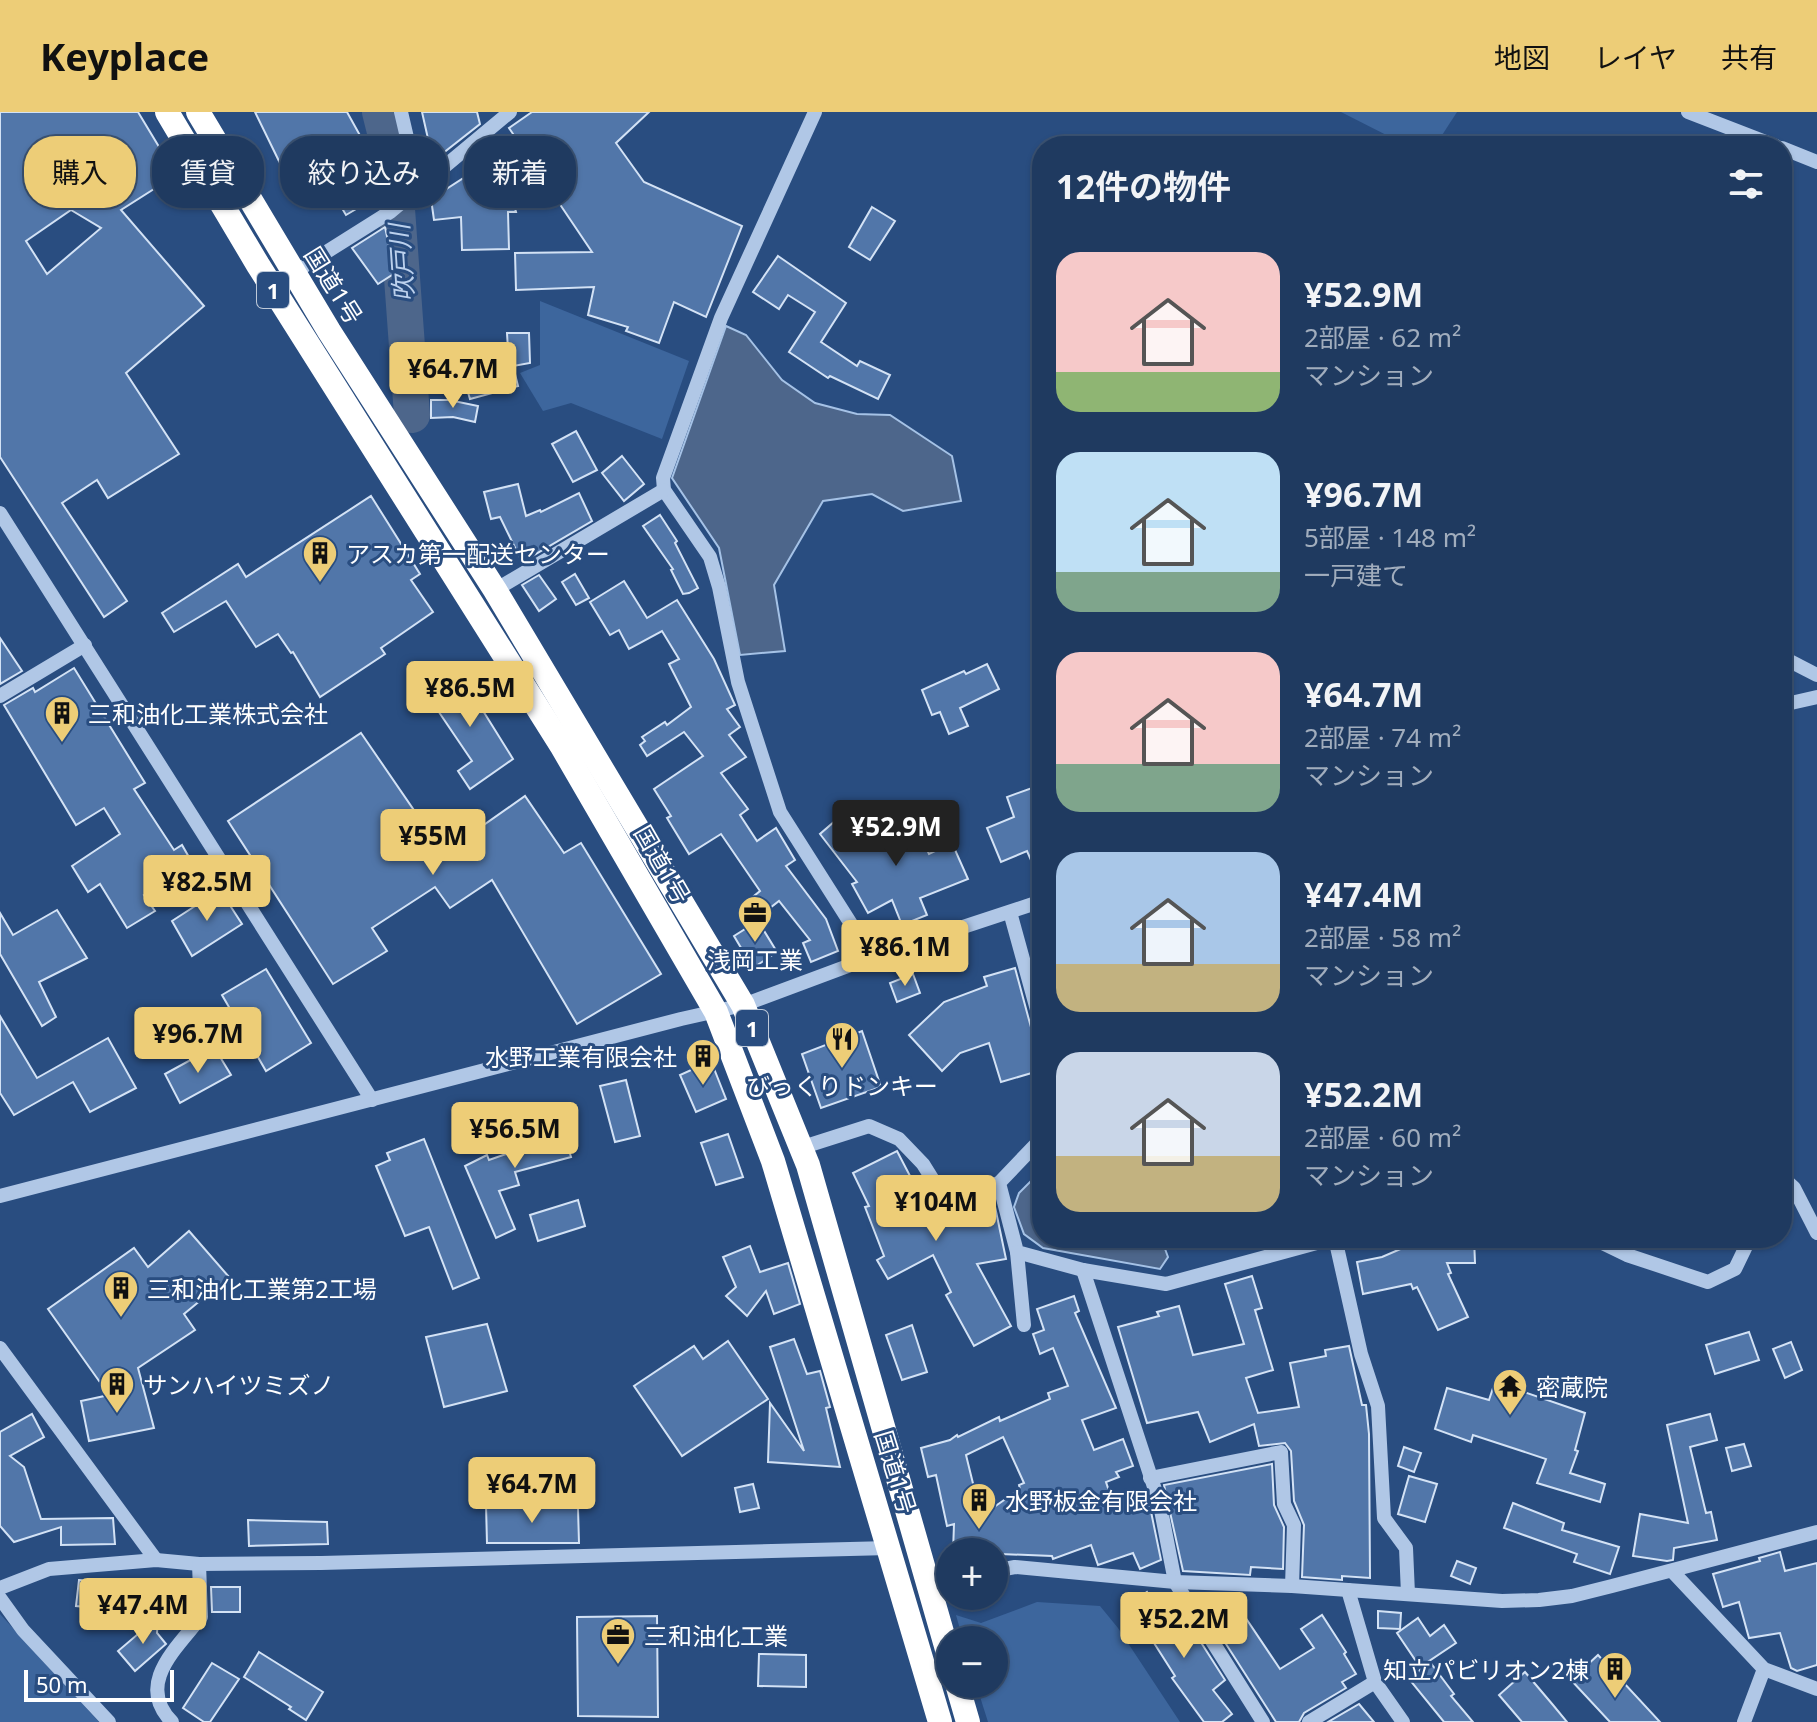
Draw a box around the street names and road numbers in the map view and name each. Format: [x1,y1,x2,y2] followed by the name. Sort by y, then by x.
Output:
[297,240,371,330] street label: 国道1号
[257,272,289,308] road number: 1
[627,819,699,909] street label: 国道1号
[736,1010,768,1046] road number: 1
[868,1426,924,1518] street label: 国道1号

